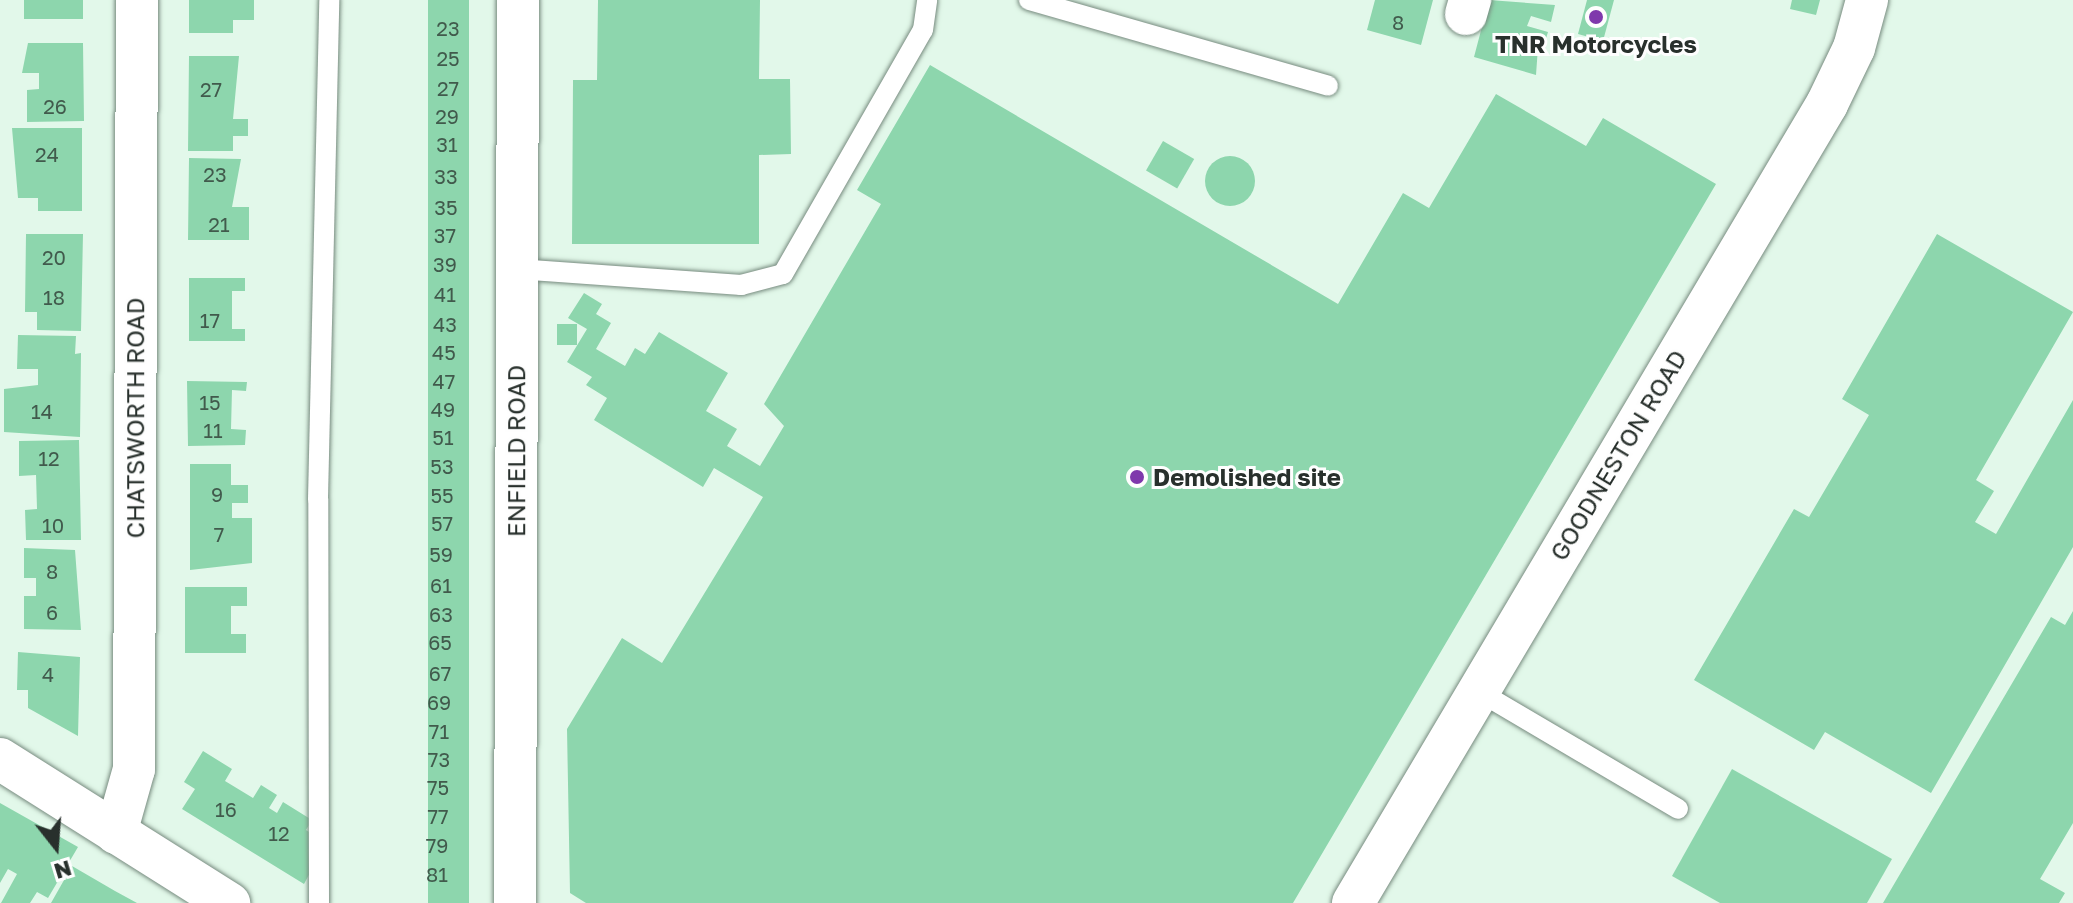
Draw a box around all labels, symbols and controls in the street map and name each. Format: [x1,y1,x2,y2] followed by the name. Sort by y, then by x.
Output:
[1587,8,1605,26] marker: TNR Motorcycles
[1392,10,1404,34] house number: 8
[436,16,460,40] house number: 23
[1495,30,1697,58] place label: TNR Motorcycles
[436,46,460,70] house number: 25
[437,76,459,100] house number: 27
[200,77,222,101] house number: 27
[43,94,67,118] house number: 26
[435,104,459,128] house number: 29
[436,132,458,156] house number: 31
[35,142,59,166] house number: 24
[203,162,227,186] house number: 23
[434,164,458,188] house number: 33
[434,195,458,219] house number: 35
[208,212,230,236] house number: 21
[434,223,456,247] house number: 37
[42,245,66,269] house number: 20
[433,252,457,276] house number: 39
[434,282,456,306] house number: 41
[43,285,65,309] house number: 18
[121,298,149,538] street label: CHATSWORTH ROAD
[200,308,220,332] house number: 17
[433,312,457,336] house number: 43
[432,340,456,364] house number: 45
[1544,345,1692,565] street label: GOODNESTON ROAD
[502,365,530,537] street label: ENFIELD ROAD
[433,369,455,393] house number: 47
[199,390,221,414] house number: 15
[431,397,455,421] house number: 49
[31,399,53,423] house number: 14
[203,418,223,442] house number: 11
[432,425,454,449] house number: 51
[38,446,60,470] house number: 12
[430,454,454,478] house number: 53
[1153,463,1341,491] place label: Demolished site
[1128,468,1146,486] marker: Demolished site
[211,482,223,506] house number: 9
[430,483,454,507] house number: 55
[431,511,453,535] house number: 57
[42,513,64,537] house number: 10
[214,522,224,546] house number: 7
[429,542,453,566] house number: 59
[46,559,58,583] house number: 8
[430,573,452,597] house number: 61
[46,600,58,624] house number: 6
[429,602,453,626] house number: 63
[428,630,452,654] house number: 65
[429,661,451,685] house number: 67
[42,662,54,686] house number: 4
[427,690,451,714] house number: 69
[429,719,449,743] house number: 71
[428,747,450,771] house number: 73
[427,775,449,799] house number: 75
[215,797,237,821] house number: 16
[427,804,449,828] house number: 77
[16,807,96,887] north arrow
[268,821,290,845] house number: 12
[426,833,448,857] house number: 79
[51,855,75,886] text: N
[426,862,448,886] house number: 81

